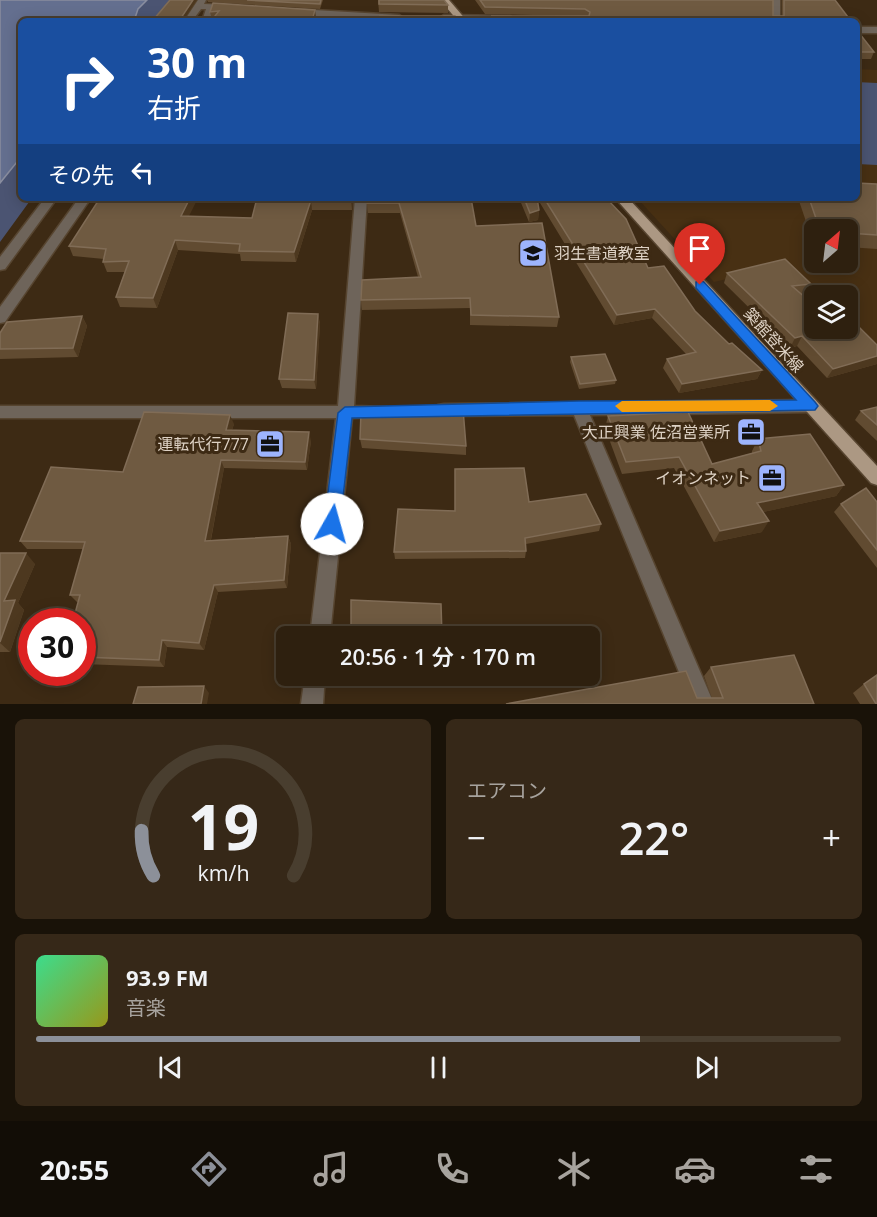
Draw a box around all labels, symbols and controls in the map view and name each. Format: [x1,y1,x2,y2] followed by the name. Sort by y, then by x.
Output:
[147,33,247,90] text: 30 m
[48,42,126,120] icon: right
[147,89,201,126] text: 右折
[126,156,159,189] icon: left
[48,159,114,189] text: その先
[804,219,858,273] north arrow
[804,219,858,339] map controls
[674,223,725,285] pin
[683,232,716,265] icon: arrive
[517,237,549,269] school or university icon: 羽生書道教室
[554,242,650,264] place label: 羽生書道教室
[804,285,858,339] button: layers
[739,303,809,377] street label: 築館登米線
[735,416,767,448] office icon: 大正興業 佐沼営業所
[582,421,730,443] place label: 大正興業 佐沼営業所
[254,428,286,460] office icon: 運転代行777
[158,433,249,455] place label: 運転代行777
[756,462,788,494] office icon: イオンネット
[655,467,751,489] place label: イオンネット
[300,492,364,556] position arrow
[18,608,96,686] speed limit sign: 30
[340,641,536,671] text: 20:56 · 1 分 · 170 m
[467,777,547,804] text: エアコン
[187,783,259,868] text: 19
[619,807,689,868] text: 22°
[467,815,486,860] text: −
[822,815,841,860] text: +
[197,858,249,887] text: km/h
[126,962,209,992] text: 93.9 FM
[126,994,166,1021] text: 音楽
[154,1051,187,1084] icon: previous
[422,1051,455,1084] icon: pause
[690,1051,723,1084] icon: next
[188,1148,230,1190] icon: directions
[310,1148,352,1190] icon: music
[431,1148,473,1190] icon: phone
[553,1148,595,1190] icon: climate
[674,1148,716,1190] icon: car
[795,1148,837,1190] icon: filters
[40,1151,109,1188] text: 20:55

